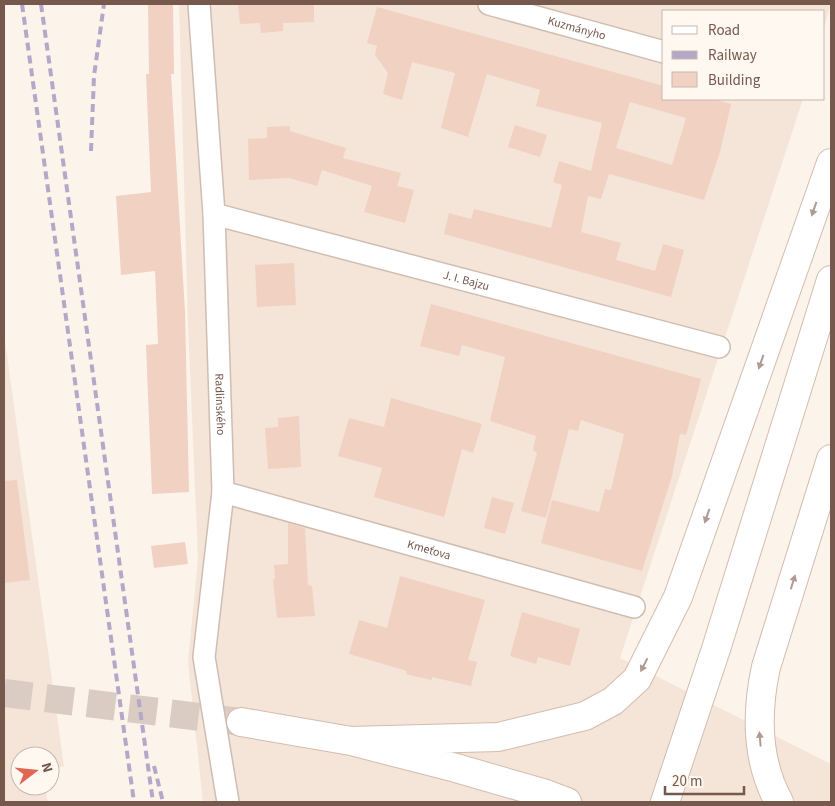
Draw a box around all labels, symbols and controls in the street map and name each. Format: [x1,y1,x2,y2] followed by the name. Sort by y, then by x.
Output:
[662,10,825,100] legend
[546,12,608,45] street label: Kuzmányho
[708,20,740,41] text: Road
[708,45,757,66] text: Railway
[708,70,761,91] text: Building
[810,202,818,217] one-way arrow
[441,267,491,295] street label: J. I. Bajzu
[757,355,764,370] one-way arrow
[210,373,229,436] street label: Radlinského
[703,508,710,523] one-way arrow
[405,536,453,564] street label: Kmeťova
[790,574,797,589] one-way arrow
[640,658,648,672] one-way arrow
[756,731,764,747] one-way arrow
[10,746,60,796] north arrow
[36,760,57,775] text: N
[665,764,744,796] scale bar
[672,771,702,792] text: 20 m

